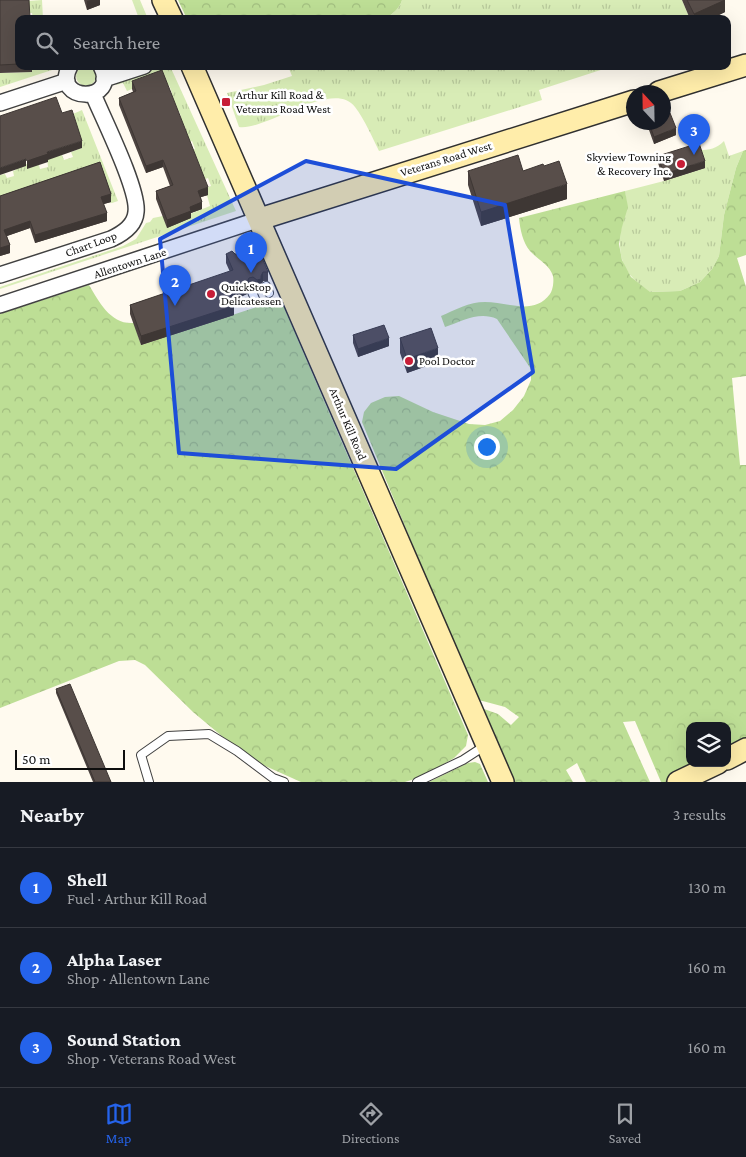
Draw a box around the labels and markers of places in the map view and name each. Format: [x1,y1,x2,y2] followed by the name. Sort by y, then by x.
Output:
[236,88,332,116] place label: Arthur Kill Road & Veterans Road West
[220,96,232,108] marker: Arthur Kill Road & Veterans Road West
[678,114,710,155] pin: 3
[587,150,671,178] place label: Skyview Towning & Recovery Inc.
[675,158,687,170] marker: Skyview Towning & Recovery Inc.
[235,232,267,273] pin: 1
[159,265,191,306] pin: 2
[221,280,282,308] place label: QuickStop Delicatessen
[205,288,217,300] marker: QuickStop Delicatessen
[419,354,476,368] place label: Pool Doctor
[403,355,415,367] marker: Pool Doctor

